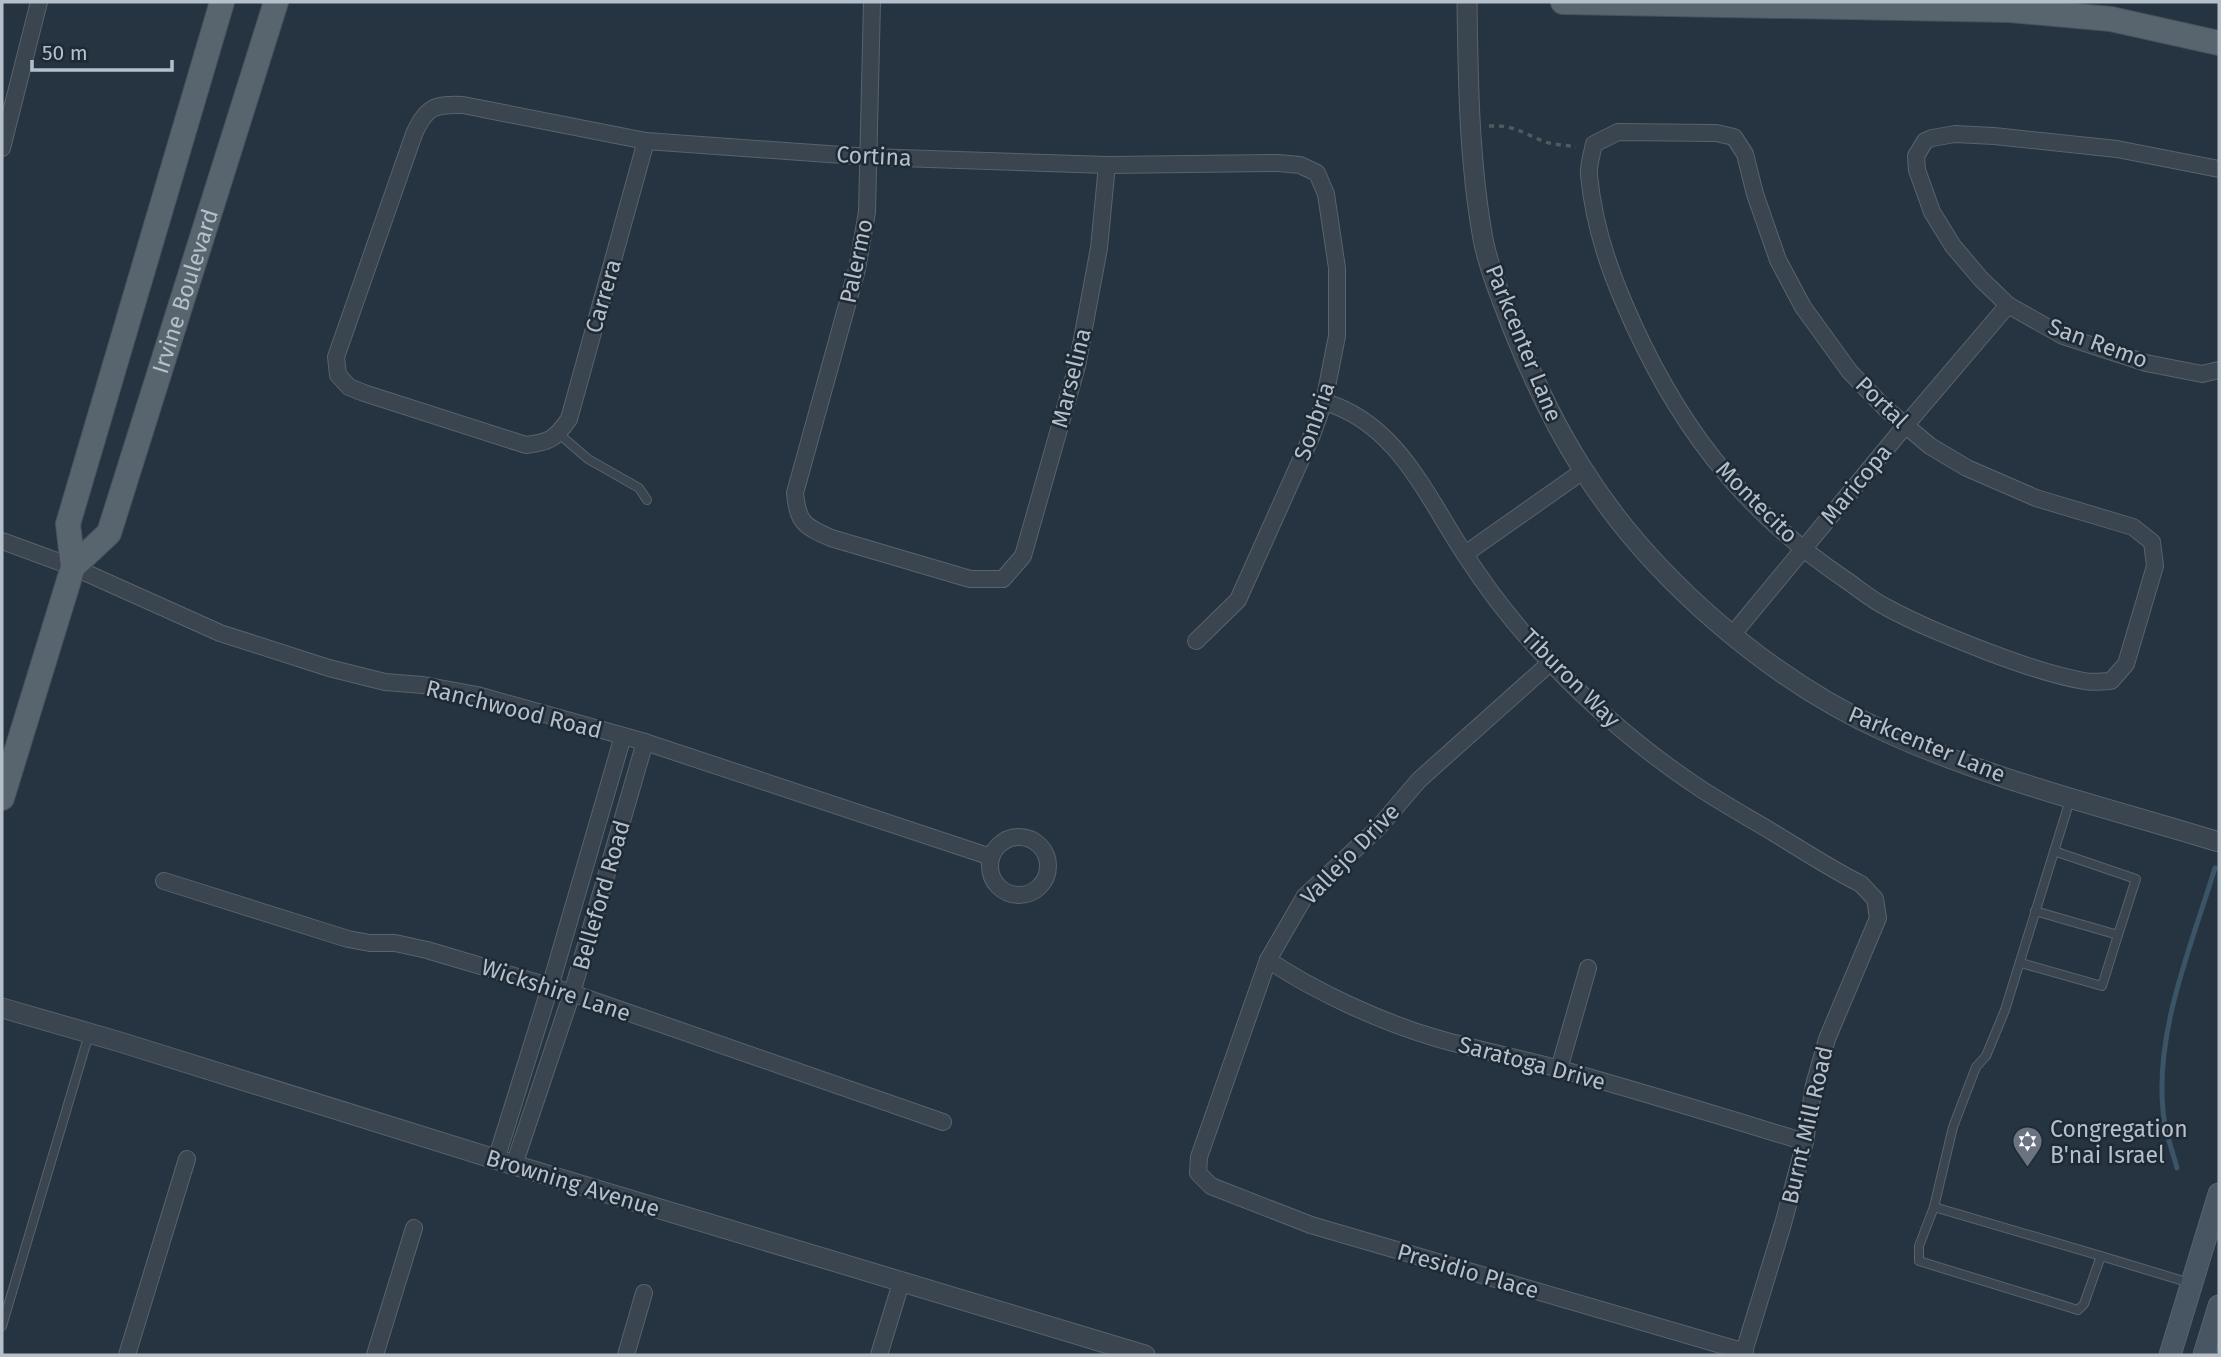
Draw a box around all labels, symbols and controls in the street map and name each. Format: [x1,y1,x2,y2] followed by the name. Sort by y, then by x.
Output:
[32,28,172,72] scale bar
[42,40,88,66] text: 50 m
[836,140,912,172] street label: Cortina
[146,205,224,377] street label: Irvine Boulevard
[833,216,879,306] street label: Palermo
[579,256,627,336] street label: Carrera
[1480,260,1568,426] street label: Parkcenter Lane
[2044,312,2152,374] street label: San Remo
[1045,325,1097,431] street label: Marselina
[1850,370,1914,434] street label: Portal
[1288,378,1340,464] street label: Sonbria
[1815,438,1897,530] street label: Maricopa
[1710,455,1804,549] street label: Montecito
[1516,623,1627,734] street label: Tiburon Way
[423,674,605,744] street label: Ranchwood Road
[1844,700,2010,788] street label: Parkcenter Lane
[1295,798,1405,910] street label: Vallejo Drive
[566,817,636,973] street label: Belleford Road
[478,953,634,1027] street label: Wickshire Lane
[1455,1030,1609,1096] street label: Saratoga Drive
[1775,1043,1839,1207] street label: Burnt Mill Road
[2050,1115,2188,1169] place label: Congregation B'nai Israel
[2010,1125,2044,1169] synagogue icon: Congregation B'nai Israel
[483,1143,663,1223] street label: Browning Avenue
[1394,1237,1542,1305] street label: Presidio Place

